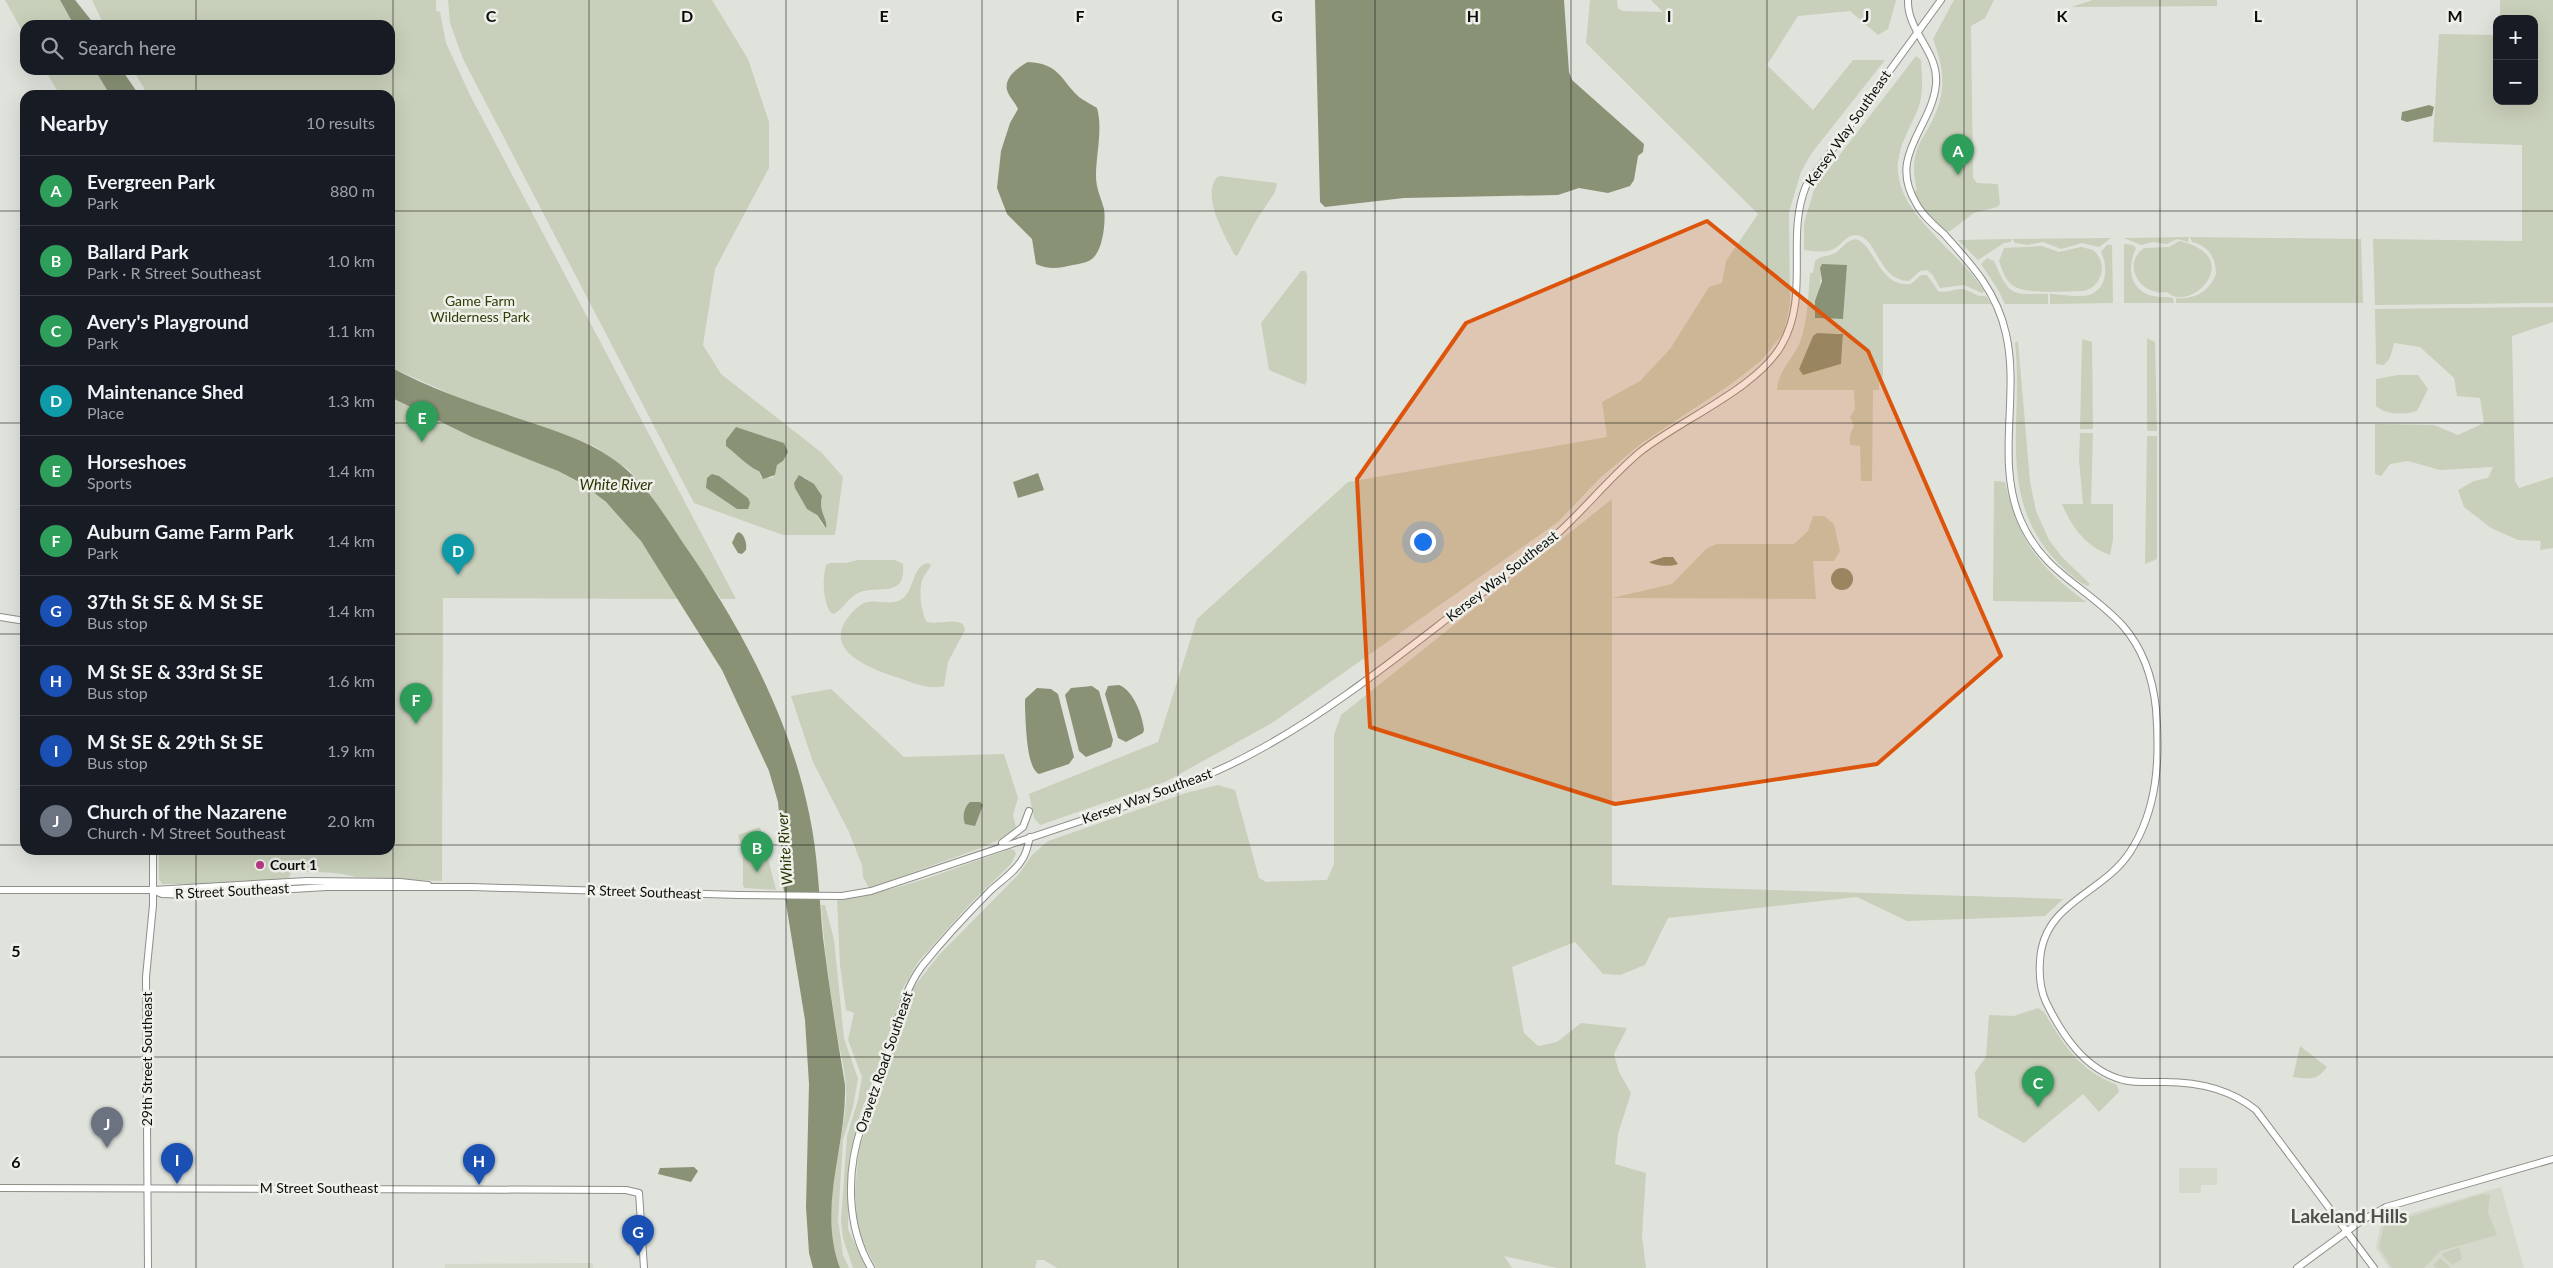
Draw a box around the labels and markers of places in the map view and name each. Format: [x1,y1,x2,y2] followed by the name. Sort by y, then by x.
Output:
[1942,134,1974,175] pin: A
[406,401,438,442] pin: E
[442,534,474,575] pin: D
[400,683,432,724] pin: F
[741,831,773,872] pin: B
[270,856,317,873] place label: Court 1
[254,859,266,871] marker: Court 1
[2022,1066,2054,1107] pin: C
[91,1107,123,1148] pin: J
[161,1143,193,1184] pin: I
[463,1144,495,1185] pin: H
[622,1215,654,1256] pin: G

